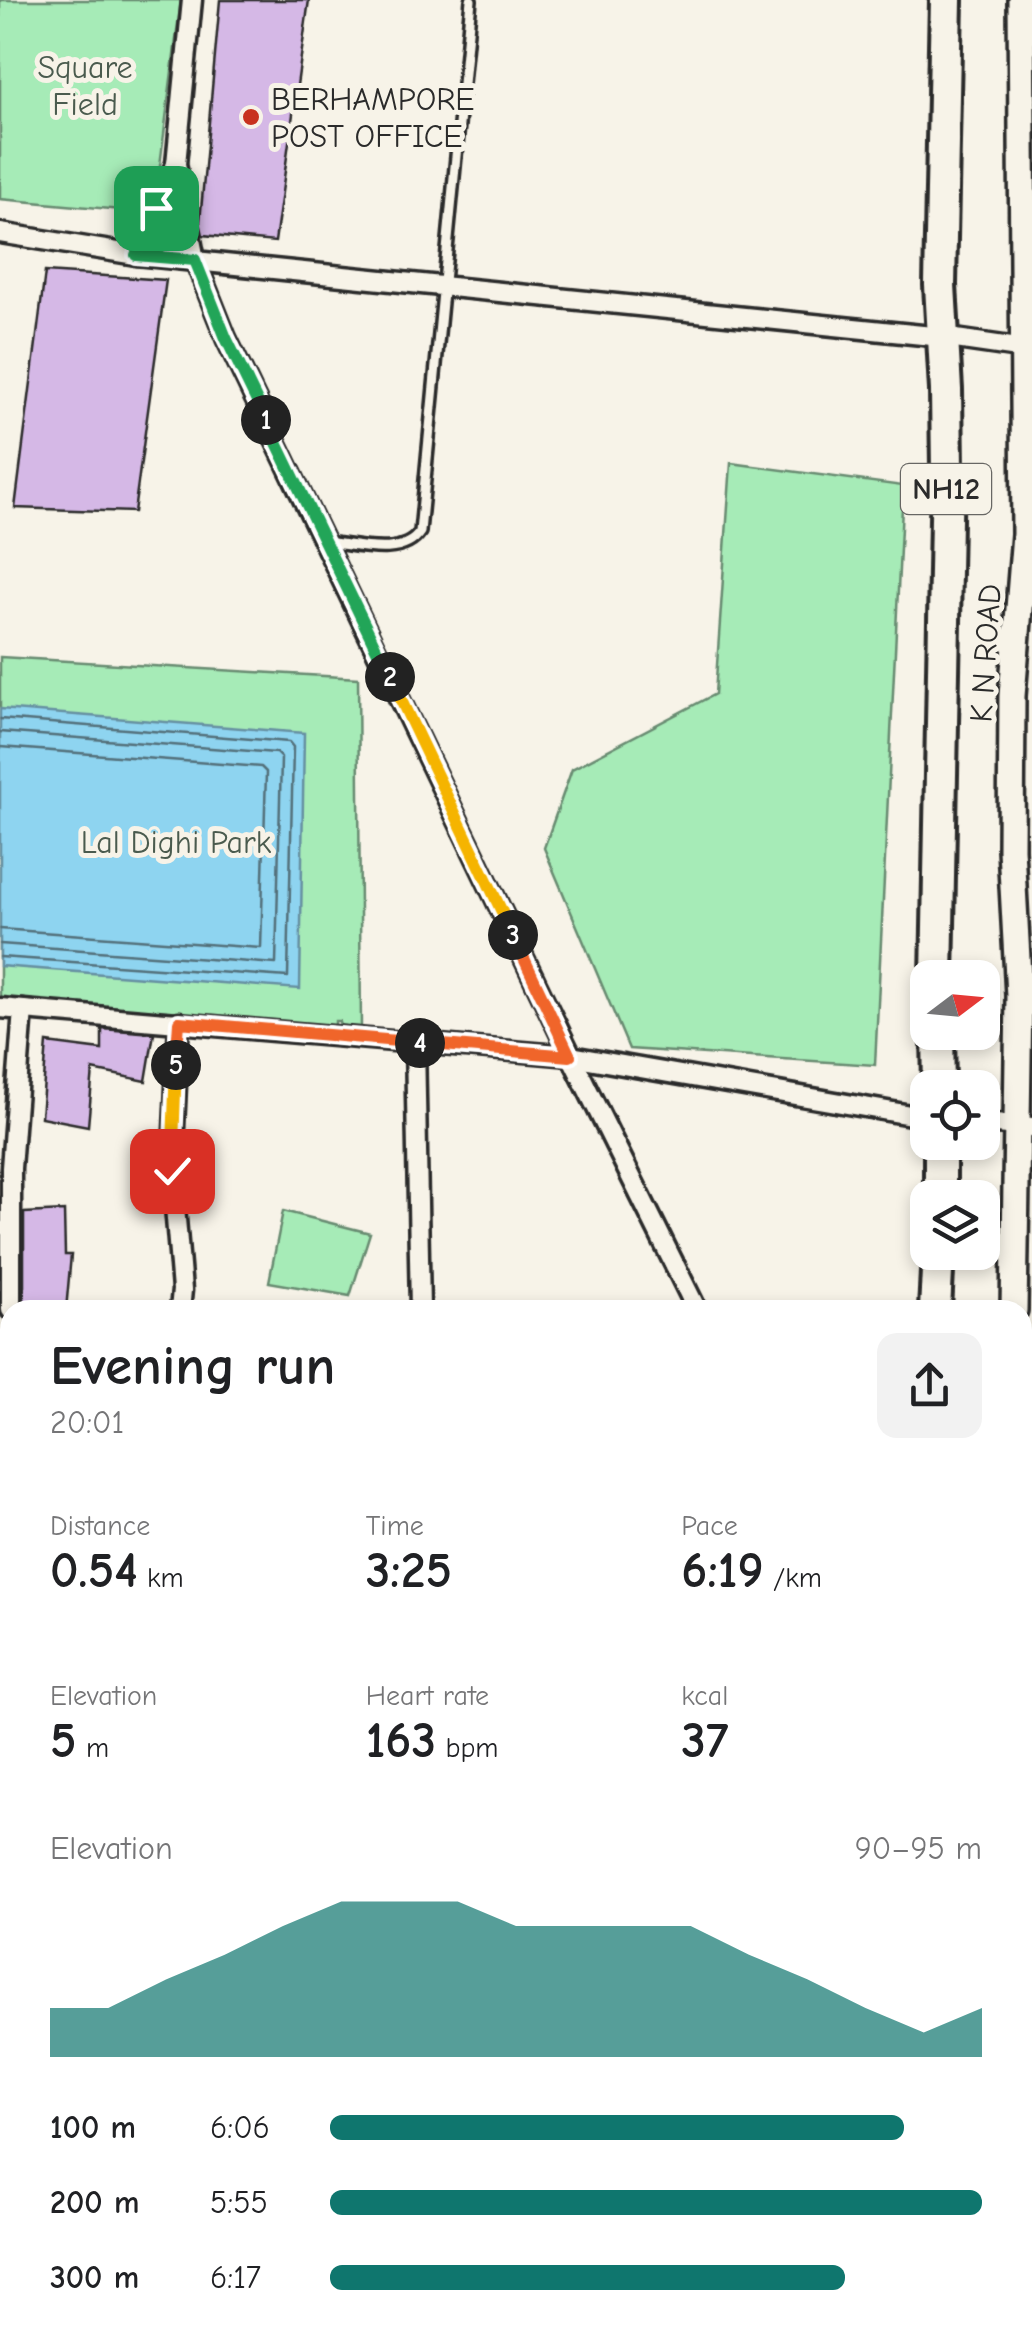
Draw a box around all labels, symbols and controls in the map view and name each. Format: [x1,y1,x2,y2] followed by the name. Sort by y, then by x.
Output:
[37,49,133,123] park label: Square Field
[271,81,475,155] place label: BERHAMPORE POST OFFICE
[240,106,262,128] marker: BERHAMPORE POST OFFICE
[114,166,199,251] pin
[129,181,184,236] icon: arrive
[241,395,291,445] pin: 1
[260,404,272,436] text: 1
[901,464,991,514] road number: NH12
[962,583,1009,724] street label: K N ROAD
[365,652,415,702] pin: 2
[383,661,397,693] text: 2
[81,824,272,861] park label: Lal Dighi Park
[488,910,538,960] pin: 3
[506,919,520,951] text: 3
[910,960,1000,1050] north arrow
[910,960,1000,1270] map controls
[395,1018,445,1068] pin: 4
[413,1027,427,1059] text: 4
[151,1040,201,1090] pin: 5
[169,1049,183,1081] text: 5
[910,1070,1000,1160] button: locate
[130,1129,215,1214] pin
[145,1144,200,1199] icon: check
[910,1180,1000,1270] button: layers
[877,1333,982,1438] button: share
[50,1334,335,1398] text: Evening run
[50,1404,124,1441] text: 20:01
[50,1510,150,1542] text: Distance
[366,1510,424,1542] text: Time
[681,1510,738,1542] text: Pace
[50,1542,138,1600] text: 0.54
[366,1542,452,1600] text: 3:25
[681,1542,764,1600] text: 6:19
[138,1562,184,1594] text: km
[764,1562,822,1594] text: /km
[50,1680,157,1712] text: Elevation
[366,1680,489,1712] text: Heart rate
[681,1680,728,1712] text: kcal
[50,1712,77,1770] text: 5
[366,1712,436,1770] text: 163
[681,1712,728,1770] text: 37
[77,1732,109,1764] text: m
[436,1732,498,1764] text: bpm
[50,1830,173,1867] text: Elevation
[855,1830,982,1867] text: 90–95 m
[50,2109,136,2146] text: 100 m
[210,2109,270,2146] text: 6:06
[50,2184,139,2221] text: 200 m
[210,2184,268,2221] text: 5:55
[50,2259,139,2296] text: 300 m
[210,2259,261,2296] text: 6:17

